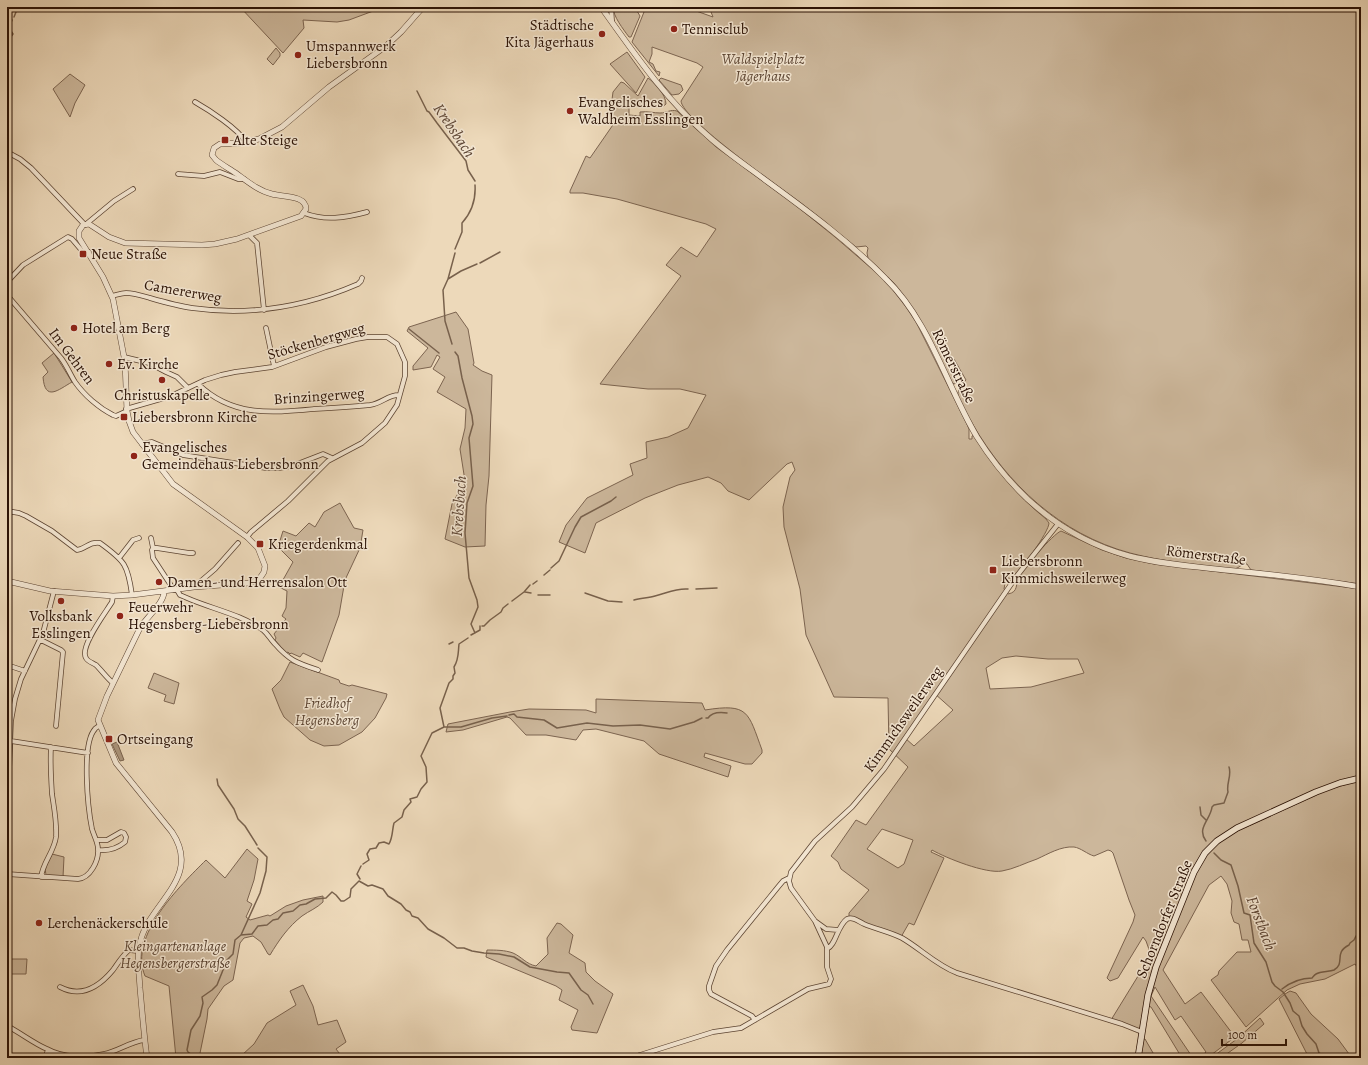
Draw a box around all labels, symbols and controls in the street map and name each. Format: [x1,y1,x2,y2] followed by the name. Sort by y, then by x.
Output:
[505,15,594,52] place label: Städtische Kita Jägerhaus
[682,19,749,39] place label: Tennisclub
[669,24,679,34] marker: Tennisclub
[597,29,607,39] marker: Städtische Kita Jägerhaus
[306,36,396,73] place label: Umspannwerk Liebersbronn
[722,49,804,86] park label: Waldspielplatz Jägerhaus
[293,50,303,60] marker: Umspannwerk Liebersbronn
[577,92,703,129] place label: Evangelisches Waldheim Esslingen
[428,99,481,162] water label: Krebsbach
[565,106,575,116] marker: Evangelisches Waldheim Esslingen
[232,130,298,150] place label: Alte Steige
[220,135,230,145] marker: Alte Steige
[91,244,167,264] place label: Neue Straße
[78,249,88,259] marker: Neue Straße
[143,274,224,308] street label: Camererweg
[265,317,368,365] street label: Stöckenbergweg
[82,318,170,338] place label: Hotel am Berg
[69,323,79,333] marker: Hotel am Berg
[44,324,100,388] street label: Im Gehren
[927,326,981,407] street label: Römerstraße
[117,354,179,374] place label: Ev. Kirche
[104,359,114,369] marker: Ev. Kirche
[157,375,167,385] marker: Christuskapelle
[273,383,366,409] street label: Brinzingerweg
[114,385,210,405] place label: Christuskapelle
[132,407,257,427] place label: Liebersbronn Kirche
[119,412,129,422] marker: Liebersbronn Kirche
[142,437,319,474] place label: Evangelisches Gemeindehaus Liebersbronn
[129,451,139,461] marker: Evangelisches Gemeindehaus Liebersbronn
[446,475,472,537] water label: Krebsbach
[268,534,368,554] place label: Kriegerdenkmal
[255,539,265,549] marker: Kriegerdenkmal
[1165,540,1247,570] street label: Römerstraße
[1001,551,1127,588] place label: Liebersbronn Kimmichsweilerweg
[988,565,998,575] marker: Liebersbronn Kimmichsweilerweg
[167,572,347,592] place label: Damen- und Herrensalon Ott
[154,577,164,587] marker: Damen- und Herrensalon Ott
[56,596,66,606] marker: Volksbank Esslingen
[128,597,289,634] place label: Feuerwehr Hegensberg-Liebersbronn
[29,606,93,643] place label: Volksbank Esslingen
[115,611,125,621] marker: Feuerwehr Hegensberg-Liebersbronn
[859,662,947,776] street label: Kimmichsweilerweg
[295,693,360,730] park label: Friedhof Hegensberg
[117,729,194,749] place label: Ortseingang
[104,734,114,744] marker: Ortseingang
[1131,857,1197,981] street label: Schorndorfer Straße
[1241,893,1282,954] water label: Forstbach
[47,913,168,933] place label: Lerchenäckerschule
[34,918,44,928] marker: Lerchenäckerschule
[120,936,231,973] park label: Kleingartenanlage Hegensbergerstraße
[1222,1021,1286,1047] scale bar
[1228,1027,1257,1043] text: 100 m

